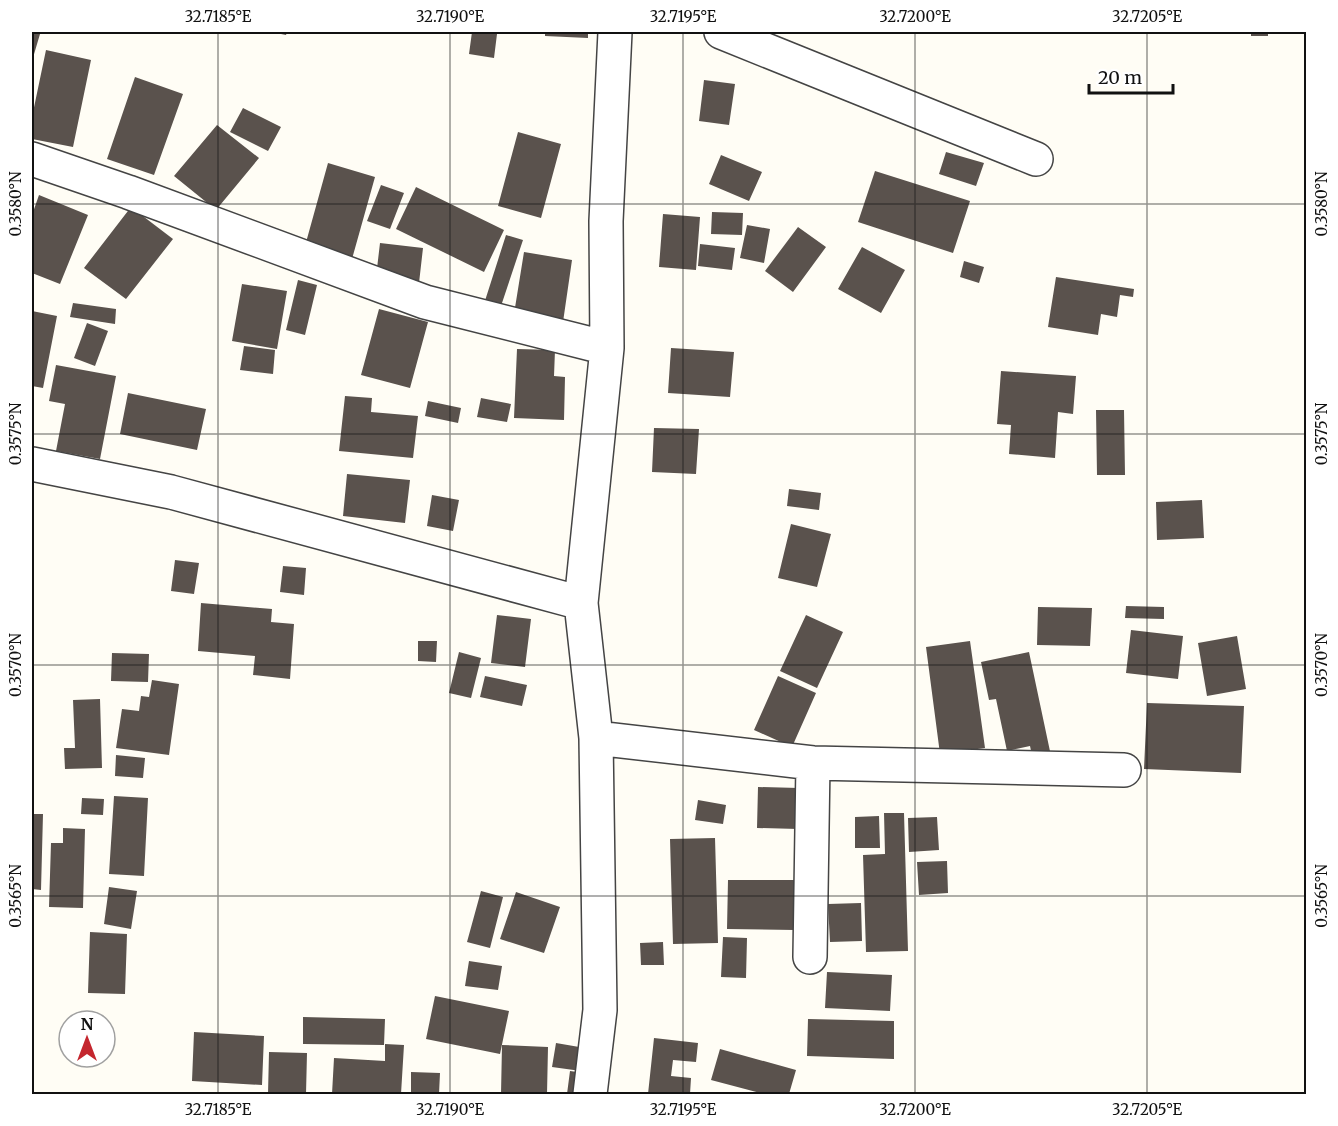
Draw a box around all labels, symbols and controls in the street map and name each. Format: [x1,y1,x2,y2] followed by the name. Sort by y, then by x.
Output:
[185,7,252,26] text: 32.7185°E
[416,7,485,26] text: 32.7190°E
[650,7,717,26] text: 32.7195°E
[879,7,951,26] text: 32.7200°E
[1112,7,1182,26] text: 32.7205°E
[1089,57,1173,95] scale bar
[1098,66,1142,89] text: 20 m
[6,171,25,237] text: 0.3580°N
[1312,171,1331,237] text: 0.3580°N
[6,402,25,465] text: 0.3575°N
[1312,402,1331,465] text: 0.3575°N
[6,633,25,697] text: 0.3570°N
[1312,633,1331,697] text: 0.3570°N
[6,864,25,928] text: 0.3565°N
[1312,864,1331,928] text: 0.3565°N
[57,1009,117,1069] north arrow
[81,1014,94,1034] text: N
[185,1100,252,1119] text: 32.7185°E
[416,1100,485,1119] text: 32.7190°E
[650,1100,717,1119] text: 32.7195°E
[879,1100,951,1119] text: 32.7200°E
[1112,1100,1182,1119] text: 32.7205°E

